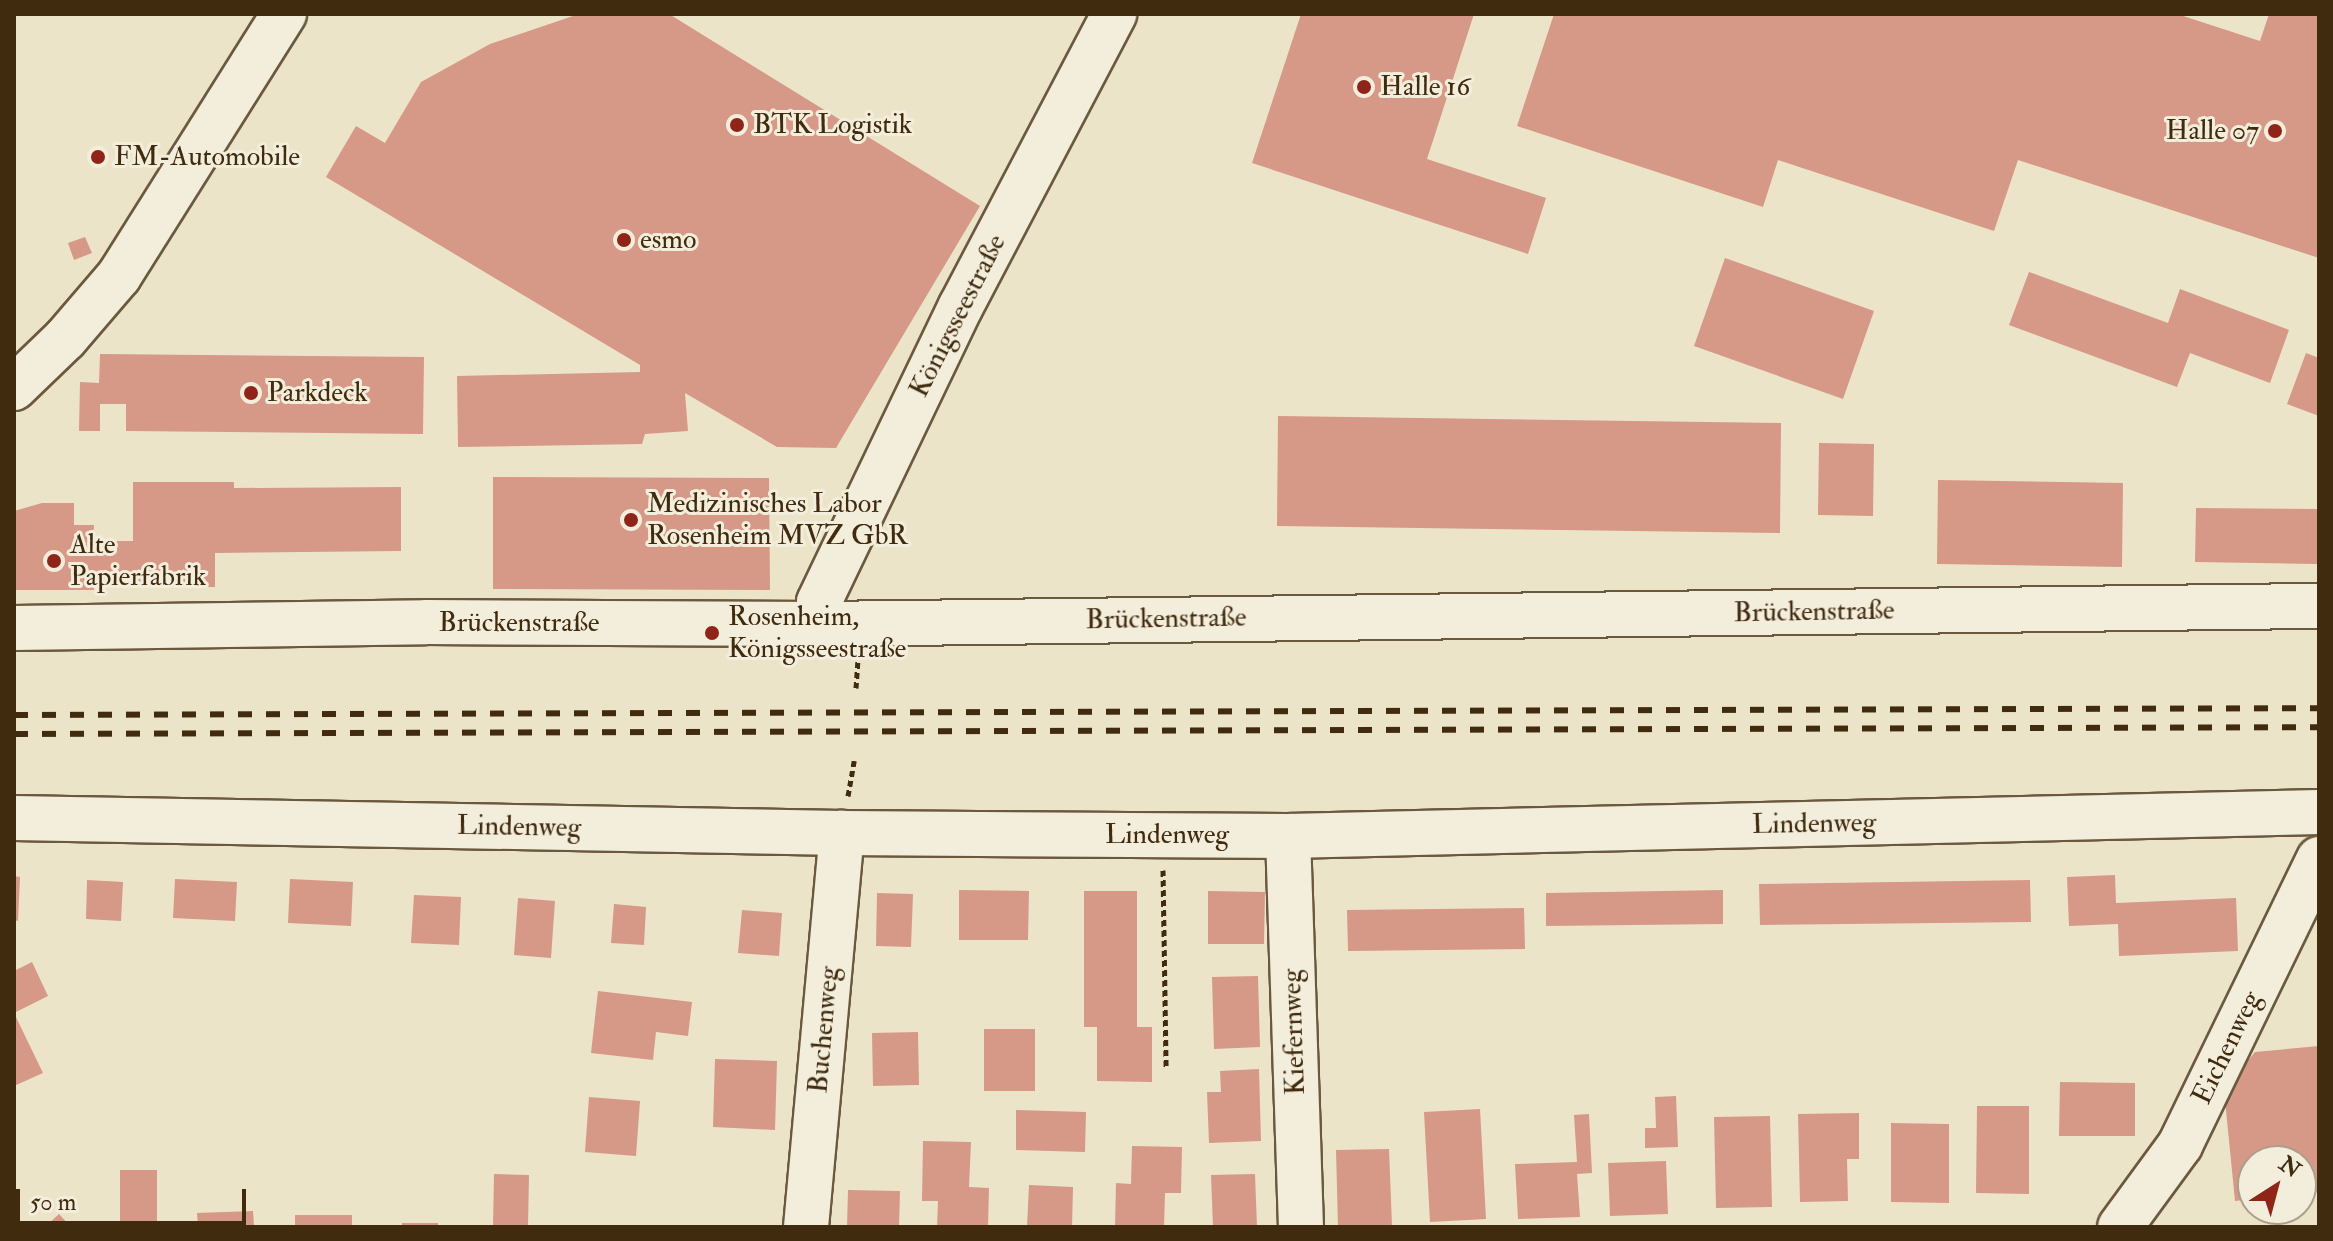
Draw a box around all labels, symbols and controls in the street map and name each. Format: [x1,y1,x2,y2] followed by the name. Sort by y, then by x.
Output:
[1380,70,1470,104] place label: Halle 16
[1355,78,1373,96] marker: Halle 16
[753,108,912,142] place label: BTK Logistik
[2165,114,2259,148] place label: Halle 07
[728,116,746,134] marker: BTK Logistik
[2266,122,2284,140] marker: Halle 07
[114,140,300,174] place label: FM-Automobile
[89,148,107,166] marker: FM-Automobile
[640,223,696,257] place label: esmo
[903,229,1013,403] street label: Königsseestraße
[615,231,633,249] marker: esmo
[267,376,368,410] place label: Parkdeck
[242,384,260,402] marker: Parkdeck
[647,487,908,553] place label: Medizinisches Labor Rosenheim MVZ GbR
[622,511,640,529] marker: Medizinisches Labor Rosenheim MVZ GbR
[70,528,206,594] place label: Alte Papierfabrik
[45,552,63,570] marker: Alte Papierfabrik
[1733,594,1895,630] street label: Brückenstraße
[728,600,906,666] place label: Rosenheim, Königsseestraße
[1085,601,1247,637] street label: Brückenstraße
[439,606,599,640] street label: Brückenstraße
[703,624,721,642] marker: Rosenheim, Königsseestraße
[1752,806,1876,842] street label: Lindenweg
[457,809,581,845] street label: Lindenweg
[1105,818,1229,852] street label: Lindenweg
[802,965,846,1095] street label: Buchenweg
[1275,968,1313,1096] street label: Kiefernweg
[2185,986,2269,1110] street label: Eichenweg
[2237,1145,2317,1225] north arrow
[2274,1150,2306,1184] text: N
[20,1173,250,1223] scale bar
[30,1187,76,1218] text: 50 m

